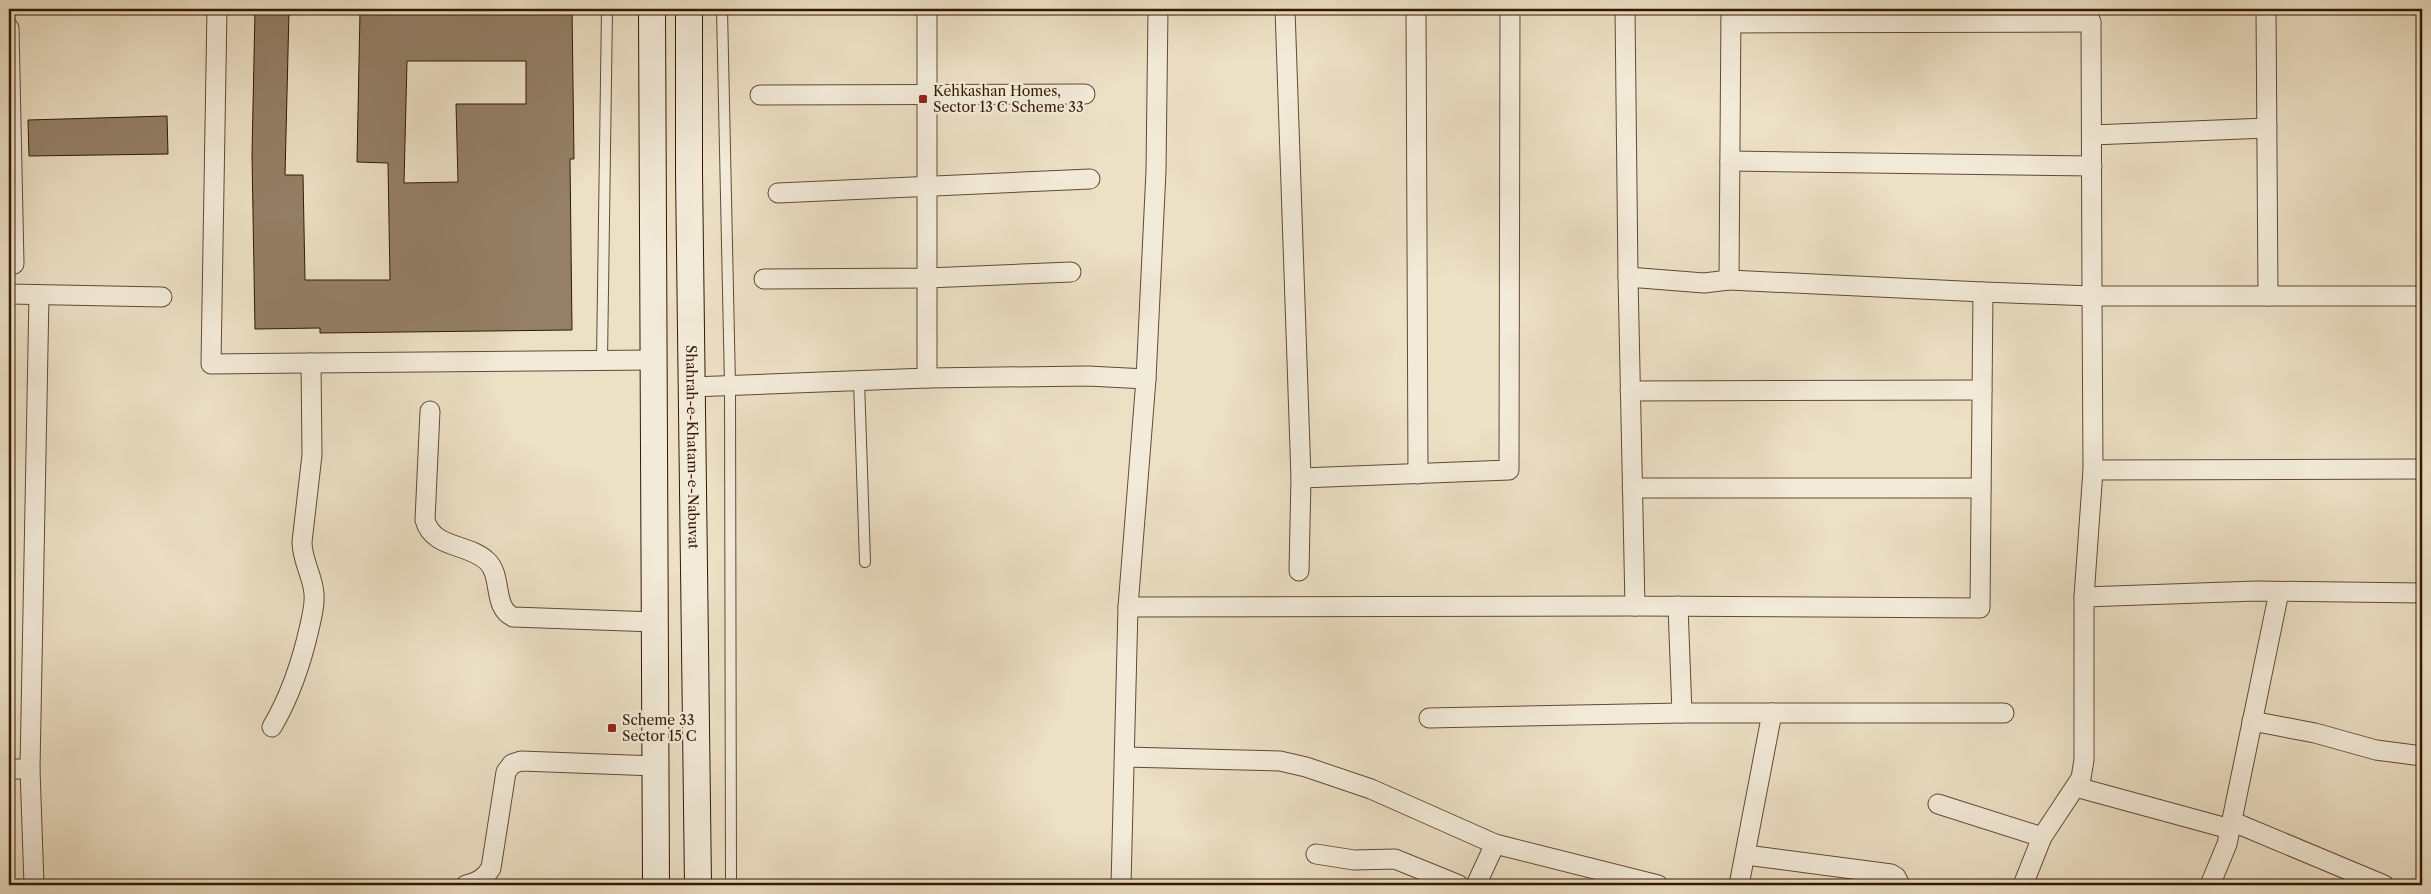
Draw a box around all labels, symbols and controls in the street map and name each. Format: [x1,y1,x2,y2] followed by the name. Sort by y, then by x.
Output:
[933,82,1084,116] place label: Kehkashan Homes, Sector 13 C Scheme 33
[917,93,929,105] marker: Kehkashan Homes, Sector 13 C Scheme 33
[682,345,703,549] street label: Shahrah-e-Khatam-e-Nabuvat
[622,711,696,745] place label: Scheme 33 Sector 15 C
[606,722,618,734] marker: Scheme 33 Sector 15 C

